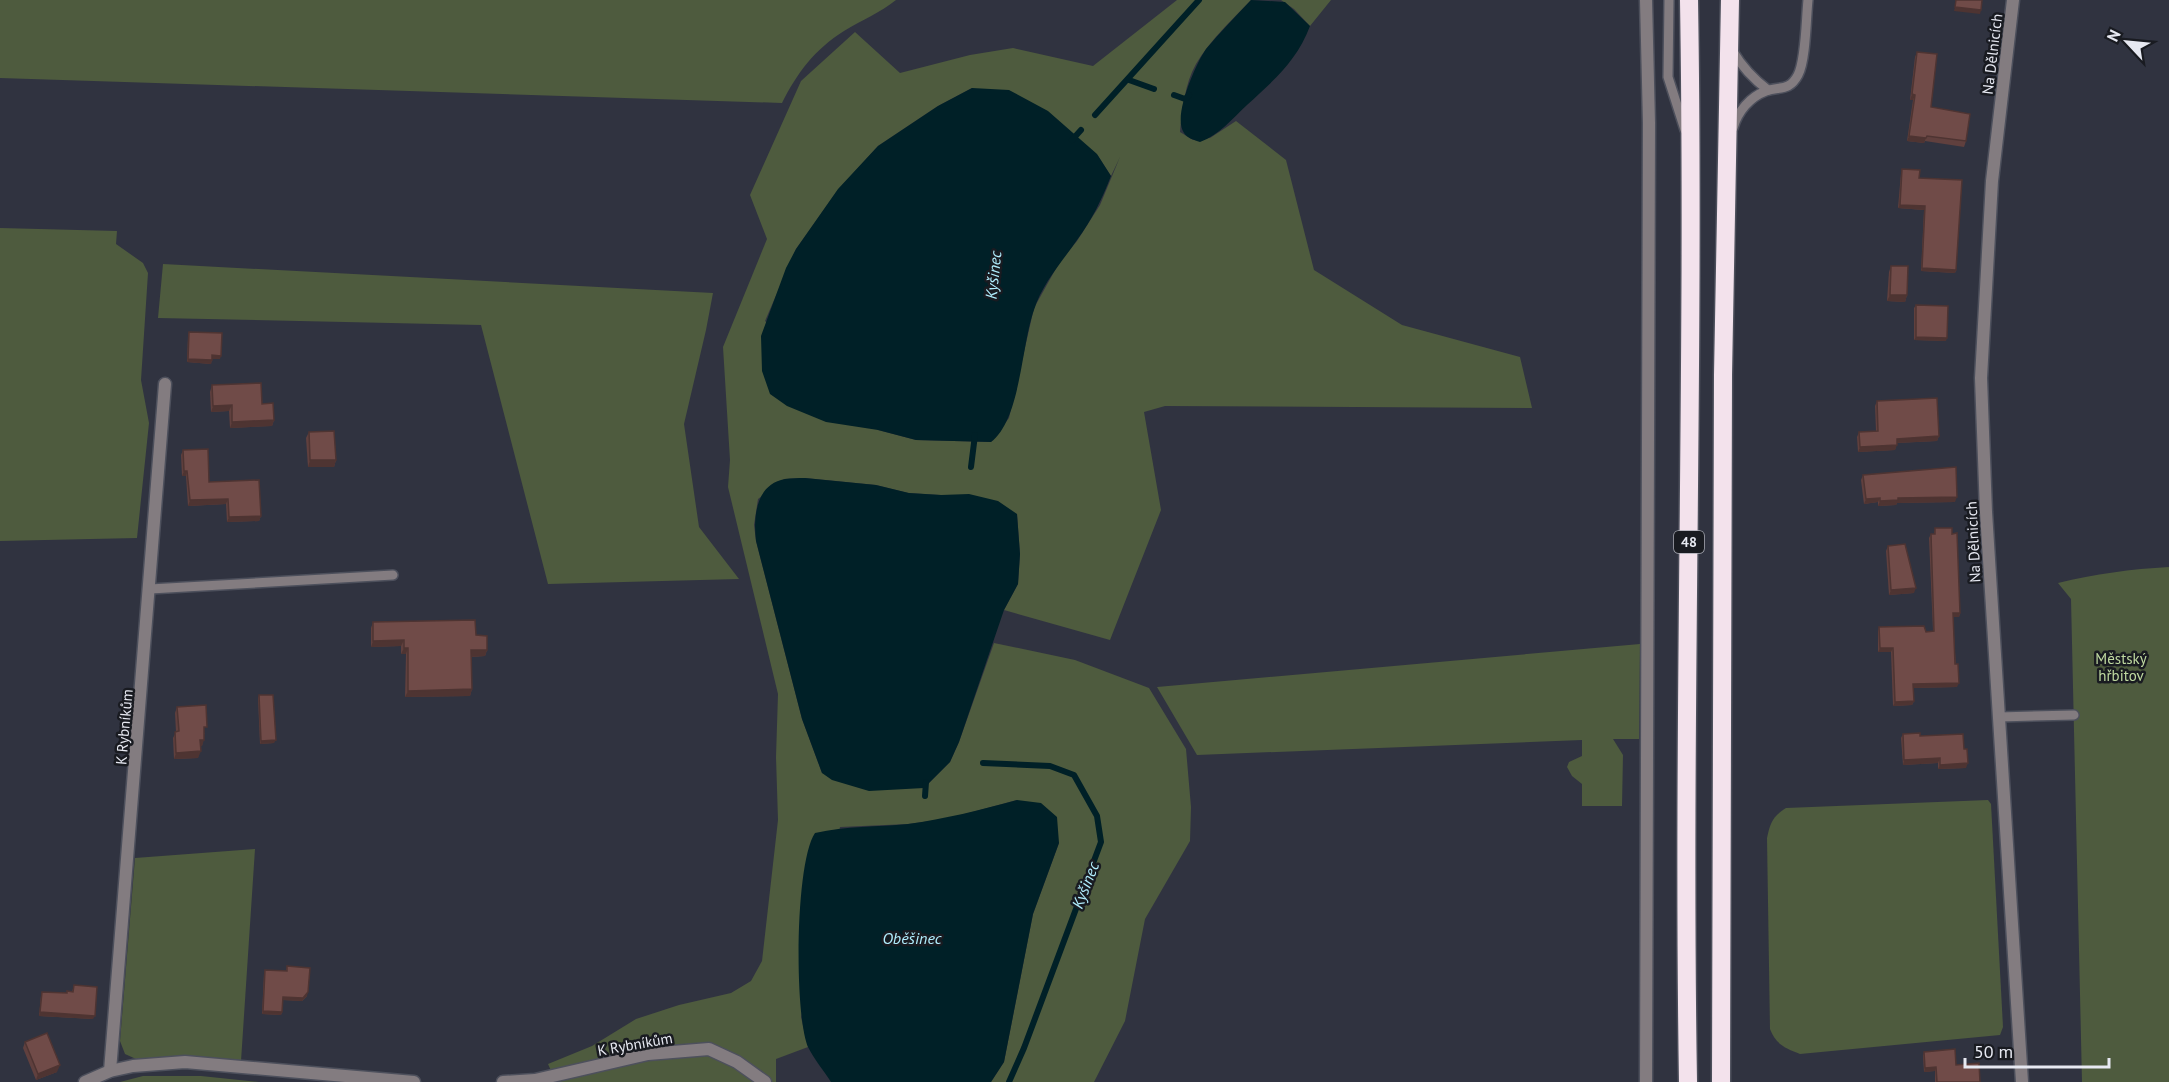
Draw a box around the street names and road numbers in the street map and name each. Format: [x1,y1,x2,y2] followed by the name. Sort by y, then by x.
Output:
[1978,12,2006,96] street label: Na Dělnicích
[1961,501,1985,583] street label: Na Dělnicích
[1674,531,1704,553] road number: 48
[111,688,137,766] street label: K Rybníkům
[596,1028,674,1060] street label: K Rybníkům

